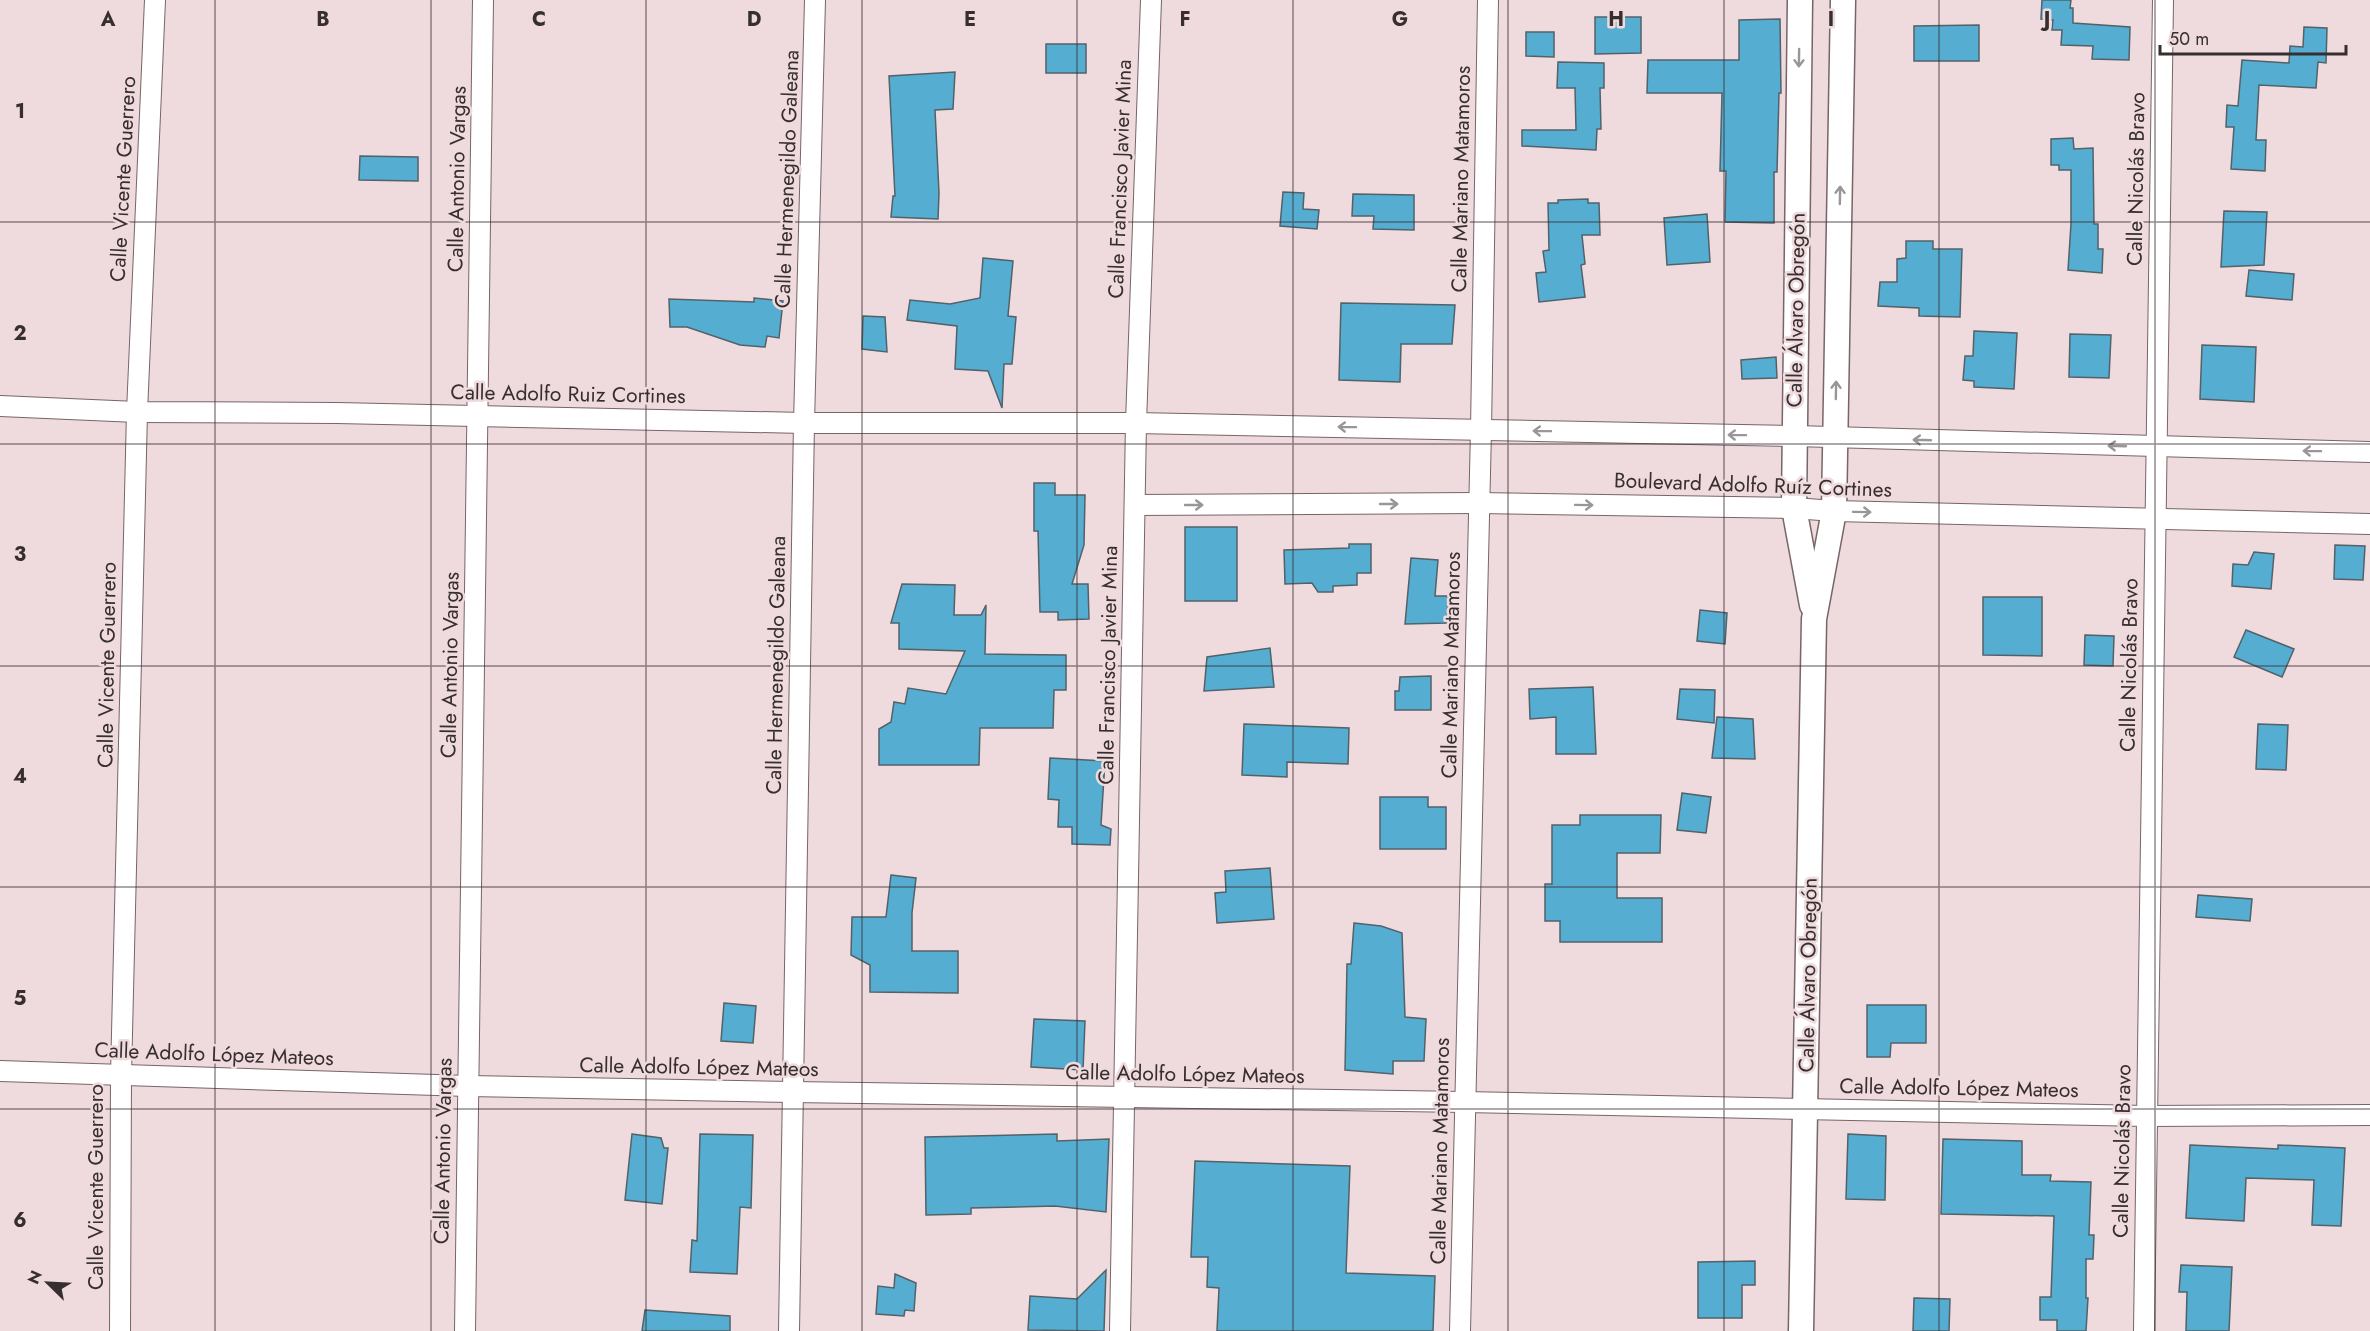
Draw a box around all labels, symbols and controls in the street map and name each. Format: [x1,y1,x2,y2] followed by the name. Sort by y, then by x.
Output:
[100,5,116,34] text: A
[316,5,330,34] text: B
[532,5,546,34] text: C
[747,5,761,34] text: D
[964,5,976,34] text: E
[1179,5,1191,34] text: F
[1392,5,1408,34] text: G
[1608,5,1624,34] text: H
[1828,5,1834,34] text: I
[2040,5,2050,34] text: J
[2160,18,2346,56] scale bar
[2169,26,2209,52] text: 50 m
[1793,48,1805,68] one-way arrow
[767,49,807,309] street label: Calle Hermenegildo Galeana
[1101,59,1139,299] street label: Calle Francisco Javier Mina
[1444,65,1478,293] street label: Calle Mariano Matamoros
[103,75,143,283] street label: Calle Vicente Guerrero
[440,86,474,272] street label: Calle Antonio Vargas
[2119,92,2153,266] street label: Calle Nicolás Bravo
[15,97,25,126] text: 1
[1834,185,1846,205] one-way arrow
[1779,212,1813,408] street label: Calle Álvaro Obregón
[13,319,27,348] text: 2
[450,377,686,411] street label: Calle Adolfo Ruiz Cortines
[1831,380,1842,400] one-way arrow
[1337,421,1357,433] one-way arrow
[1532,425,1552,437] one-way arrow
[1727,429,1747,441] one-way arrow
[1912,434,1932,446] one-way arrow
[2107,441,2127,452] one-way arrow
[2302,445,2322,457] one-way arrow
[1613,465,1893,505] street label: Boulevard Adolfo Ruíz Cortines
[1378,498,1398,510] one-way arrow
[1183,499,1203,511] one-way arrow
[1573,499,1593,510] one-way arrow
[1852,506,1872,518] one-way arrow
[759,535,793,795] street label: Calle Hermenegildo Galeana
[14,540,26,569] text: 3
[1091,545,1125,785] street label: Calle Francisco Javier Mina
[1434,551,1468,779] street label: Calle Mariano Matamoros
[90,562,124,768] street label: Calle Vicente Guerrero
[433,572,467,758] street label: Calle Antonio Vargas
[2112,578,2146,752] street label: Calle Nicolás Bravo
[13,762,27,791] text: 4
[1791,877,1825,1073] street label: Calle Álvaro Obregón
[14,984,27,1013] text: 5
[94,1035,334,1073] street label: Calle Adolfo López Mateos
[1423,1037,1457,1265] street label: Calle Mariano Matamoros
[579,1050,819,1084] street label: Calle Adolfo López Mateos
[1065,1057,1305,1091] street label: Calle Adolfo López Mateos
[426,1058,460,1244] street label: Calle Antonio Vargas
[2105,1064,2139,1238] street label: Calle Nicolás Bravo
[1839,1071,2079,1105] street label: Calle Adolfo López Mateos
[81,1084,111,1290] street label: Calle Vicente Guerrero
[13,1206,27,1235] text: 6
[18,1253,78,1313] north arrow
[22,1267,48,1288] text: N

